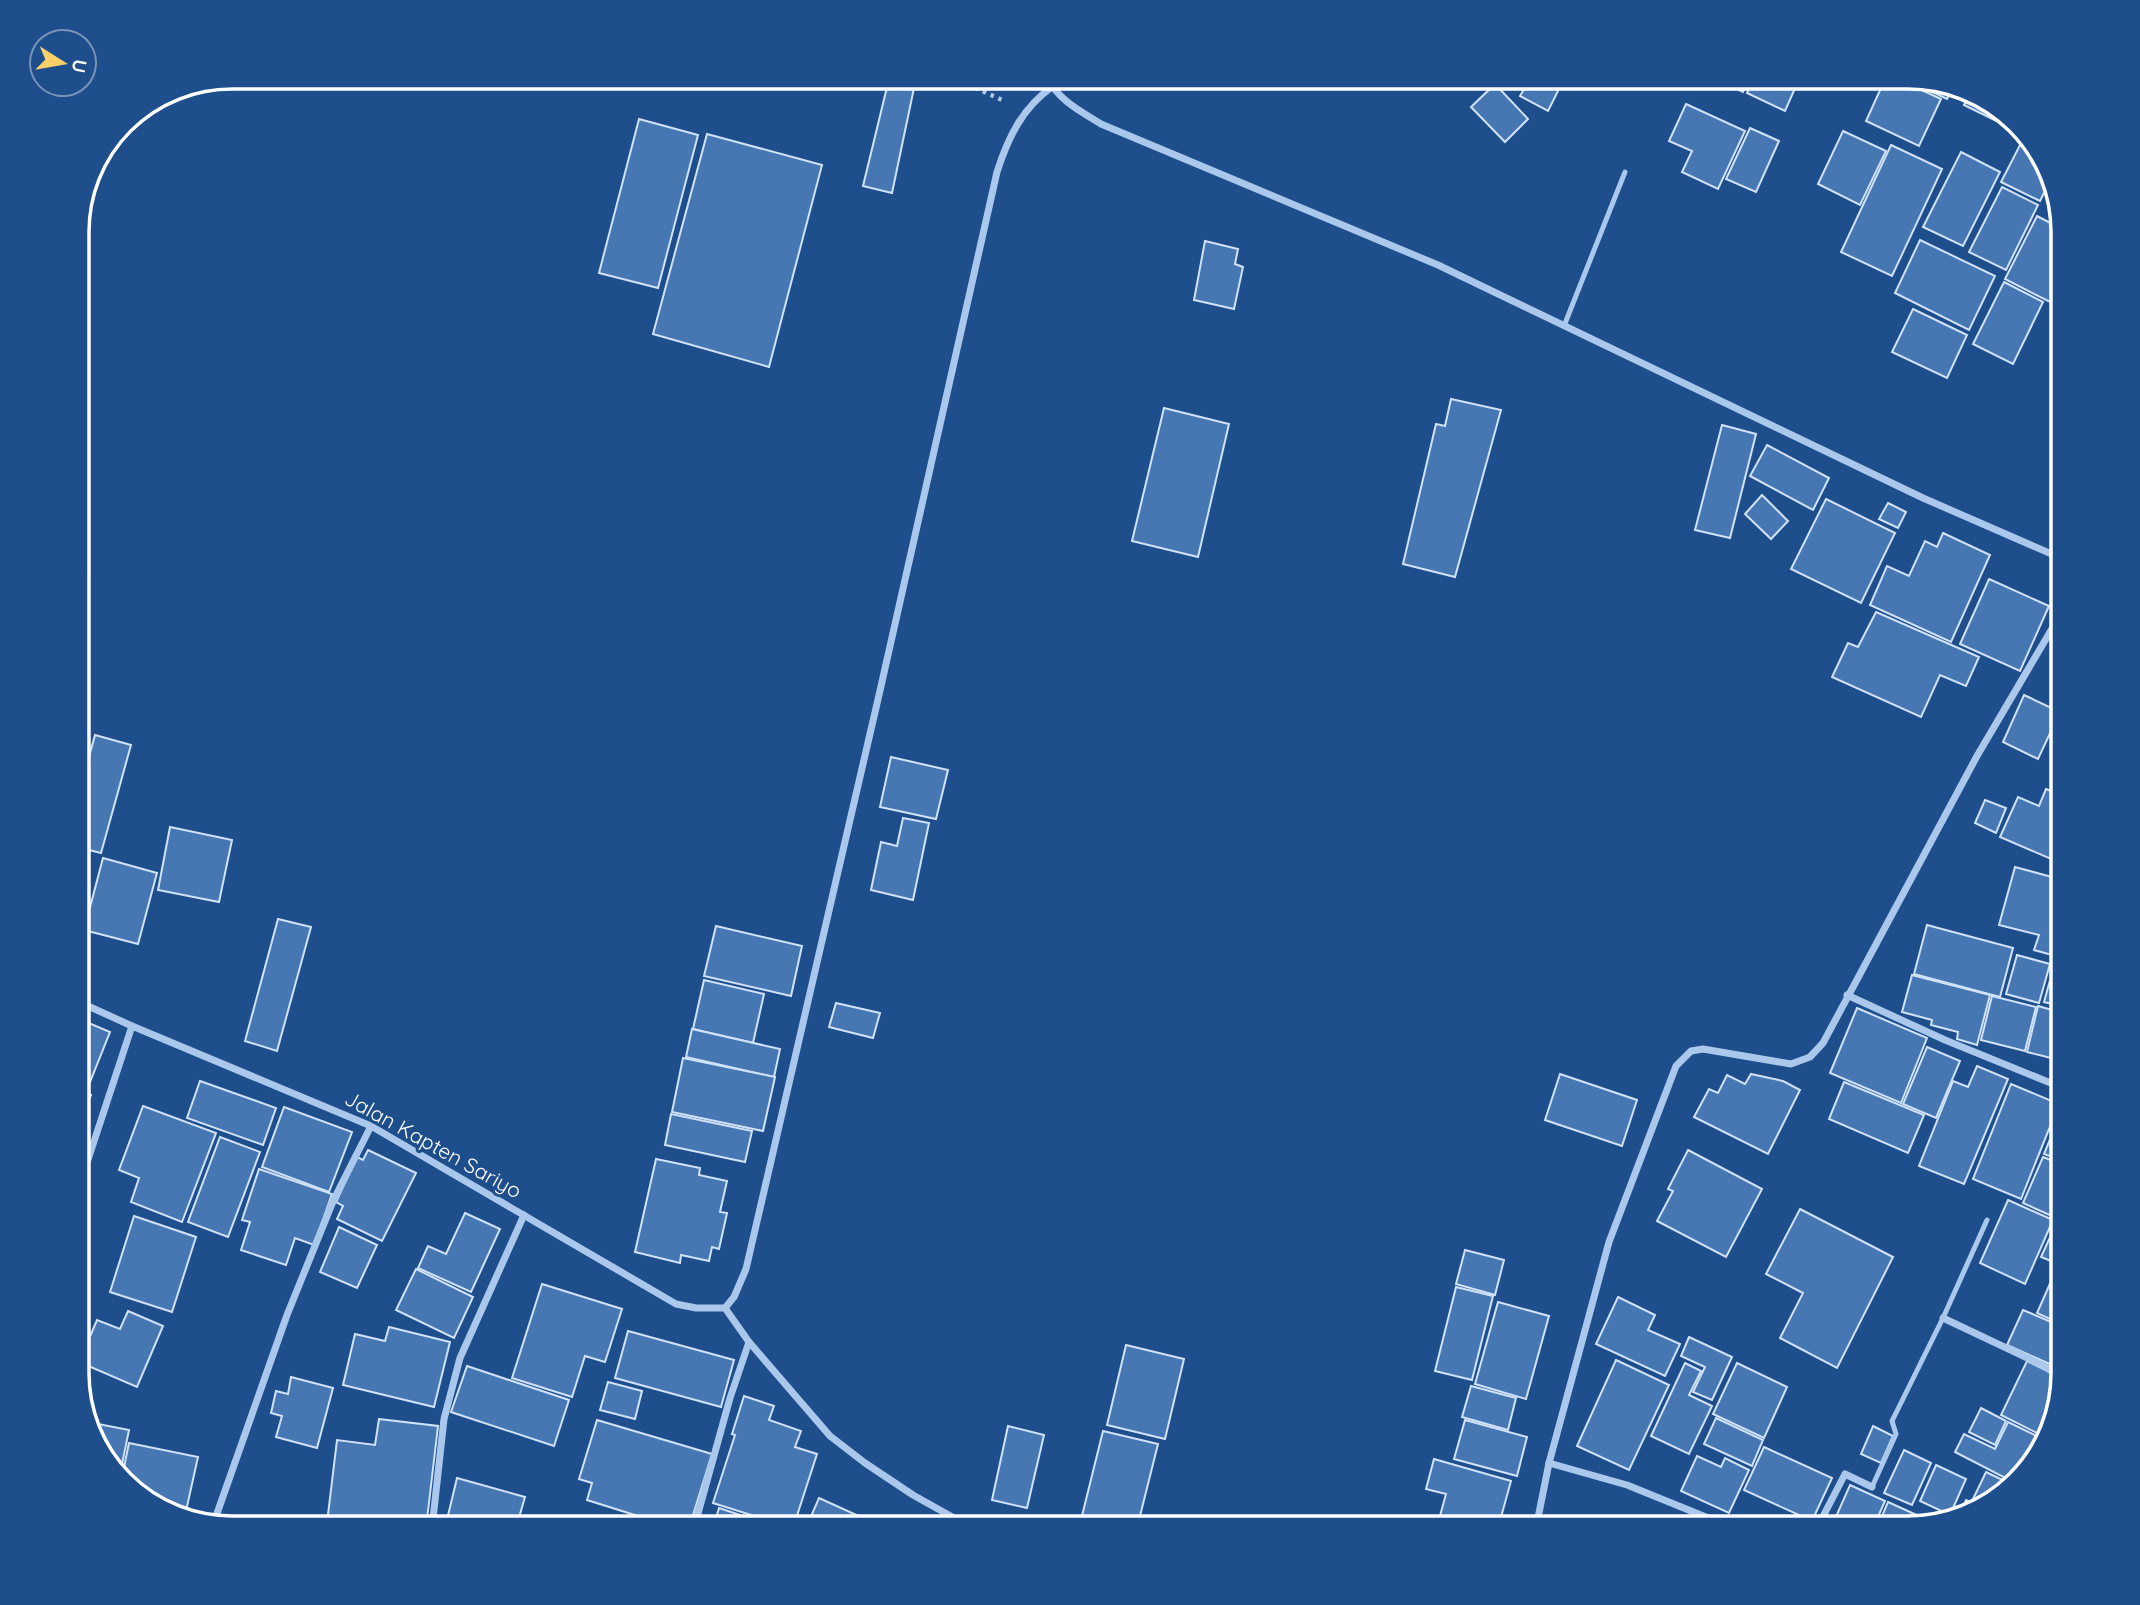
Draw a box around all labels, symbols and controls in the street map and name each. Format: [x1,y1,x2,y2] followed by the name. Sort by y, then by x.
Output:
[28,28,98,98] north arrow
[67,57,93,75] text: U
[341,1085,526,1204] street label: Jalan Kapten Sariyo

